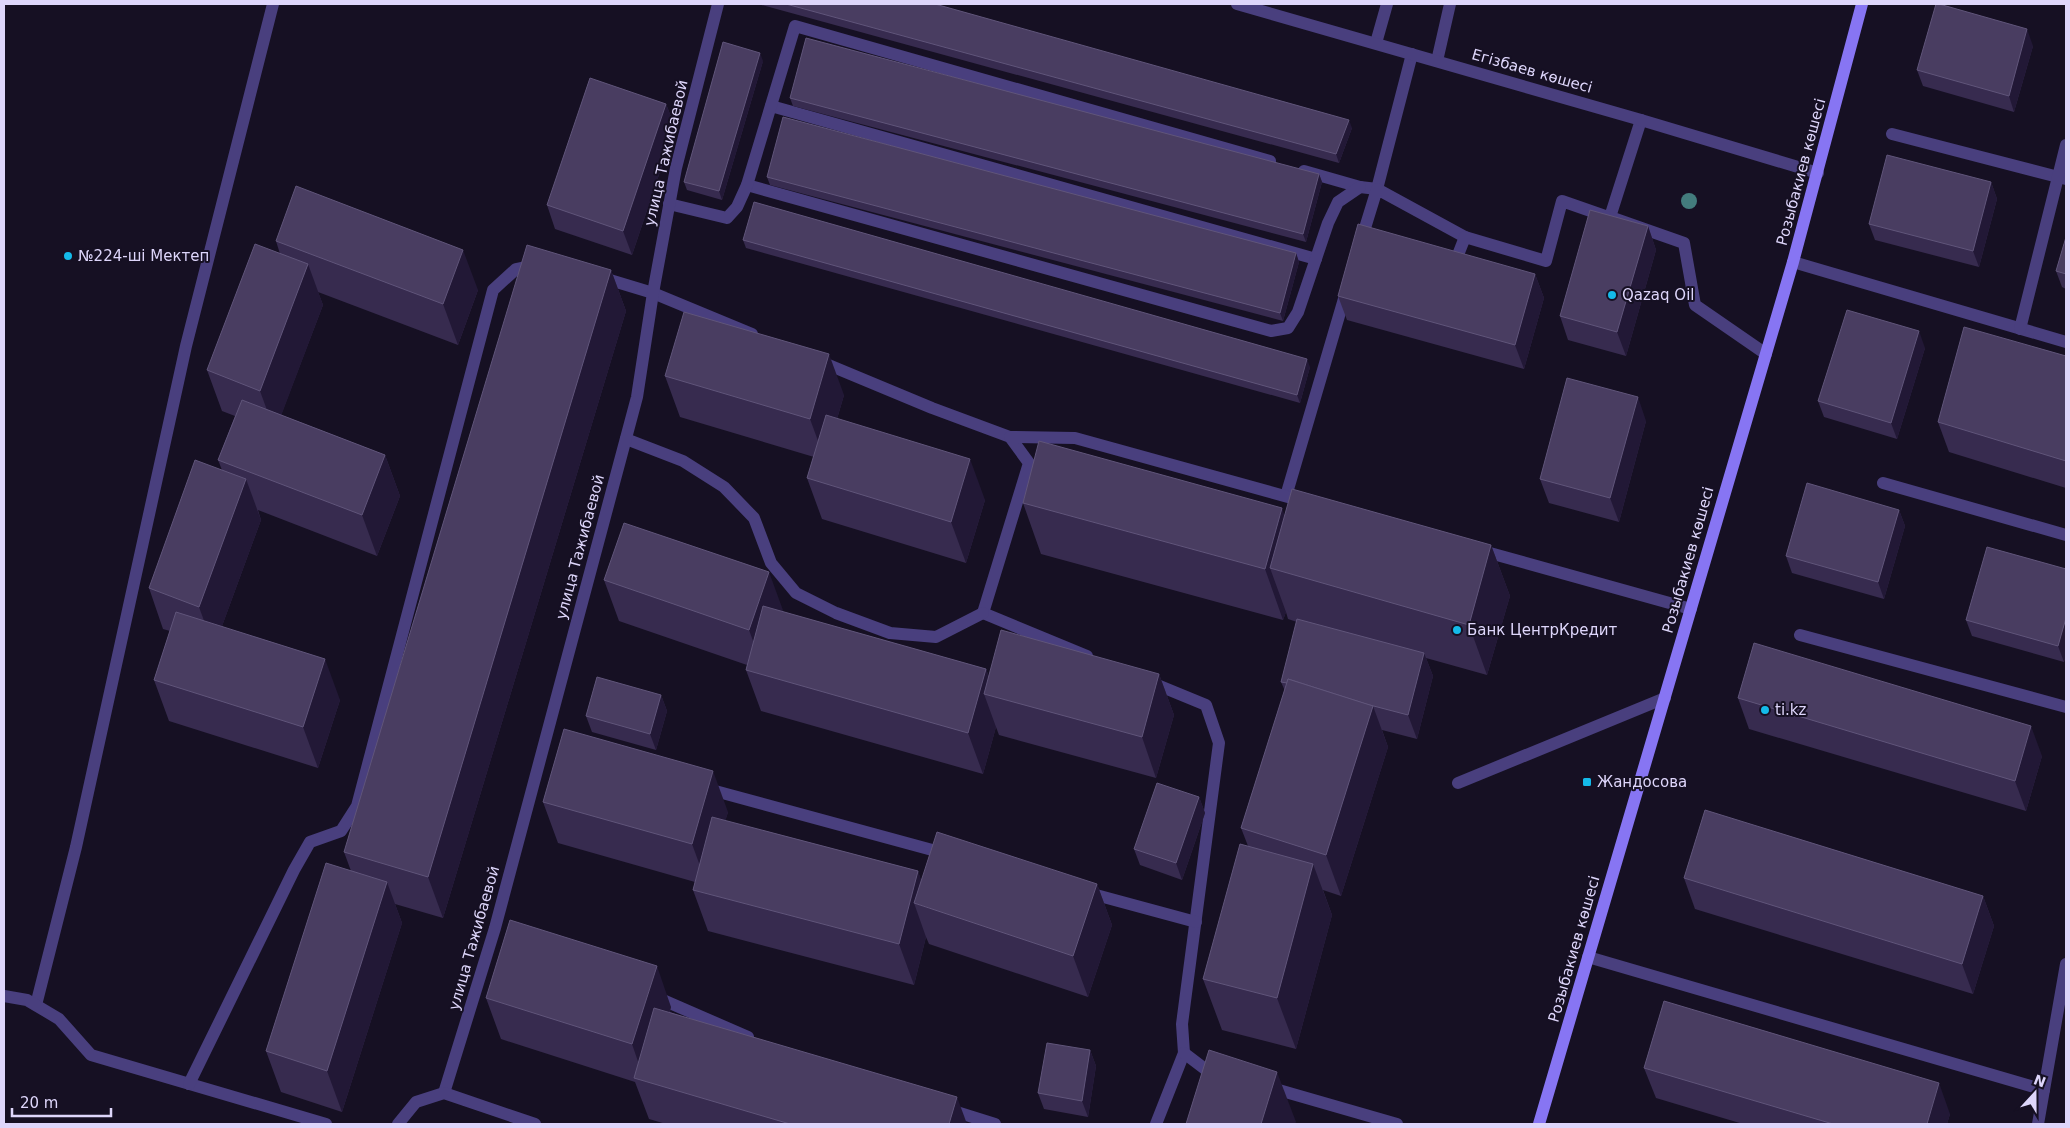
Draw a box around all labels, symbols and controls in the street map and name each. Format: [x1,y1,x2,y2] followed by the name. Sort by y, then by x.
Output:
[1470,45,1594,97] street label: Егізбаев көшесі
[640,78,692,228] street label: улица Тажибаевой
[1773,96,1829,248] street label: Розыбакиев көшесі
[78,247,209,265] place label: №224-ші Мектеп
[62,250,74,262] marker: №224-ші Мектеп
[1622,286,1695,304] place label: Qazaq Oil
[1606,289,1618,301] marker: Qazaq Oil
[552,472,608,622] street label: улица Тажибаевой
[1658,485,1718,635] street label: Розыбакиев көшесі
[1467,621,1618,639] place label: Банк ЦентрКредит
[1451,624,1463,636] marker: Банк ЦентрКредит
[1775,701,1807,719] place label: ti.kz
[1759,704,1771,716] marker: ti.kz
[1597,773,1687,791] place label: Жандосова
[1581,776,1593,788] marker: Жандосова
[445,864,503,1012] street label: улица Тажибаевой
[1544,874,1604,1024] street label: Розыбакиев көшесі
[2010,1068,2060,1118] north arrow
[2031,1071,2048,1090] text: N
[12,1086,111,1118] scale bar
[20,1094,58,1112] text: 20 m

